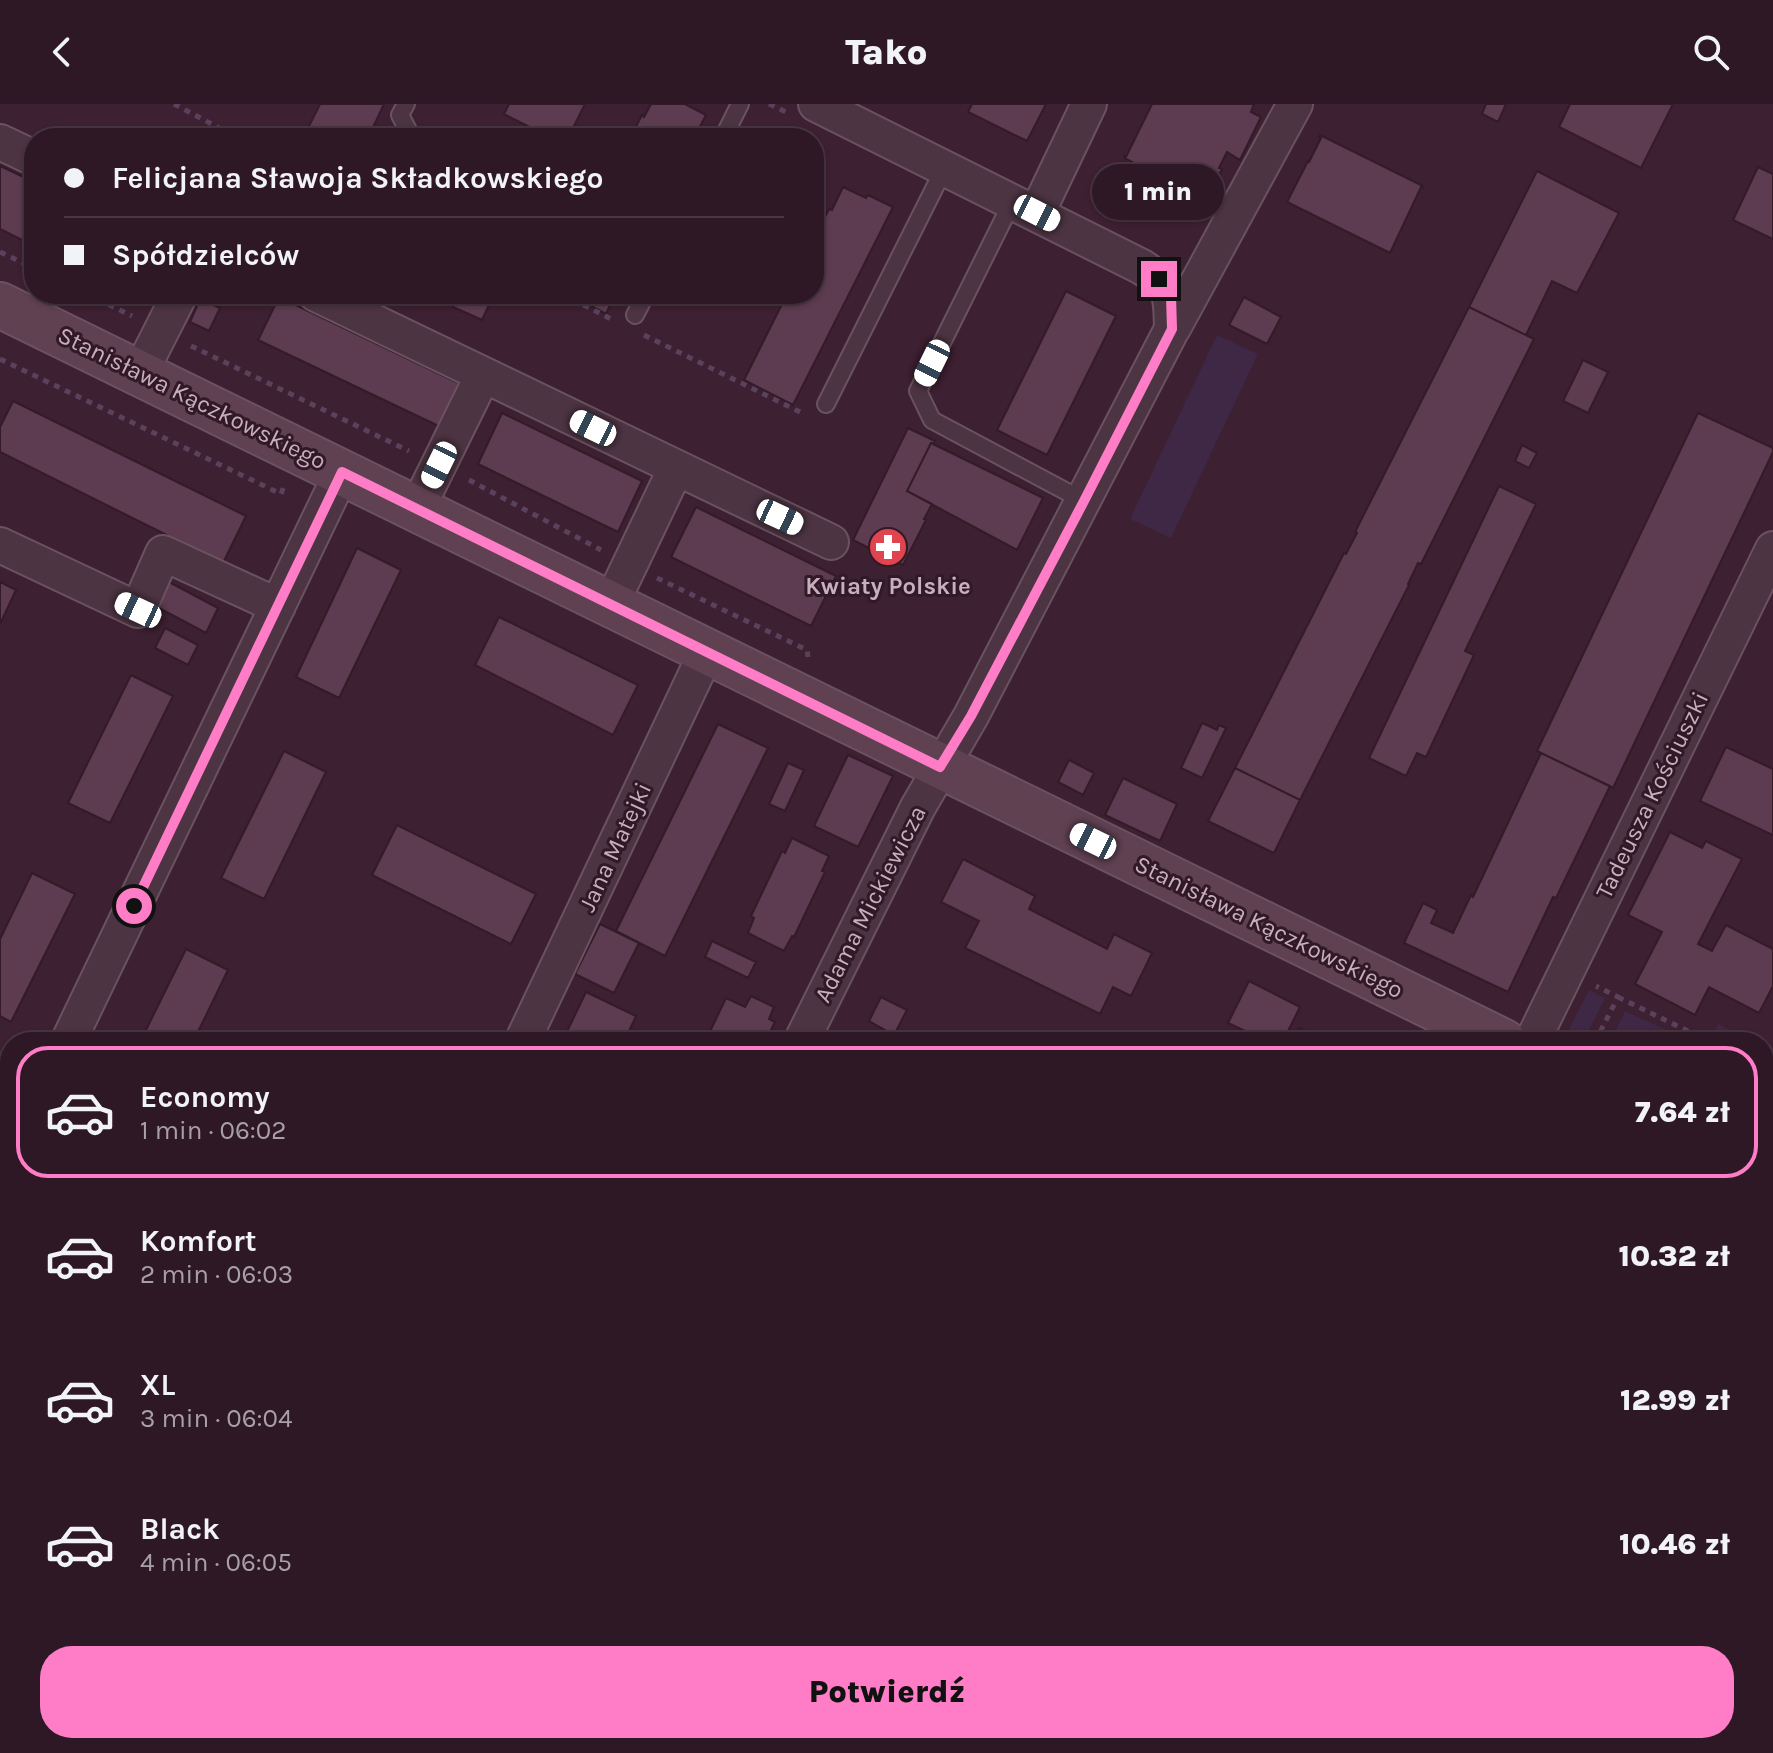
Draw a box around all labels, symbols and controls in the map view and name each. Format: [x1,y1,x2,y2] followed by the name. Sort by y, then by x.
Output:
[40,30,84,74] icon: back
[1689,30,1733,74] icon: search
[845,31,928,73] text: Tako
[112,160,604,196] text: Felicjana Sławoja Składkowskiego
[1093,163,1225,219] callout: 1 min
[1124,176,1192,207] text: 1 min
[1010,191,1064,235] car
[112,237,299,273] text: Spółdzielców
[1141,261,1177,297] route end
[53,321,331,475] street label: Stanisława Kączkowskiego
[911,336,953,390] car
[566,407,620,449] car
[418,438,460,492] car
[753,496,807,538] car
[867,526,909,568] pharmacy icon: Kwiaty Polskie
[805,572,971,600] place label: Kwiaty Polskie
[111,589,165,631] car
[1590,687,1714,903] street label: Tadeusza Kościuszki
[573,778,657,916] street label: Jana Matejki
[808,801,932,1007] street label: Adama Mickiewicza
[1066,820,1120,862] car
[1130,850,1408,1004] street label: Stanisława Kączkowskiego
[116,888,152,924] route start
[44,1076,116,1148] icon: car
[140,1079,270,1115] text: Economy
[1635,1094,1730,1130] text: 7.64 zł
[140,1115,286,1146] text: 1 min · 06:02
[44,1220,116,1292] icon: car
[140,1223,257,1259] text: Komfort
[1619,1238,1730,1274] text: 10.32 zł
[140,1259,293,1290] text: 2 min · 06:03
[44,1364,116,1436] icon: car
[140,1367,175,1403] text: XL
[1620,1382,1730,1418] text: 12.99 zł
[140,1403,293,1434] text: 3 min · 06:04
[44,1508,116,1580] icon: car
[140,1511,220,1547] text: Black
[1619,1526,1730,1562] text: 10.46 zł
[140,1547,292,1578] text: 4 min · 06:05
[40,1646,1734,1738] button: Potwierdź

